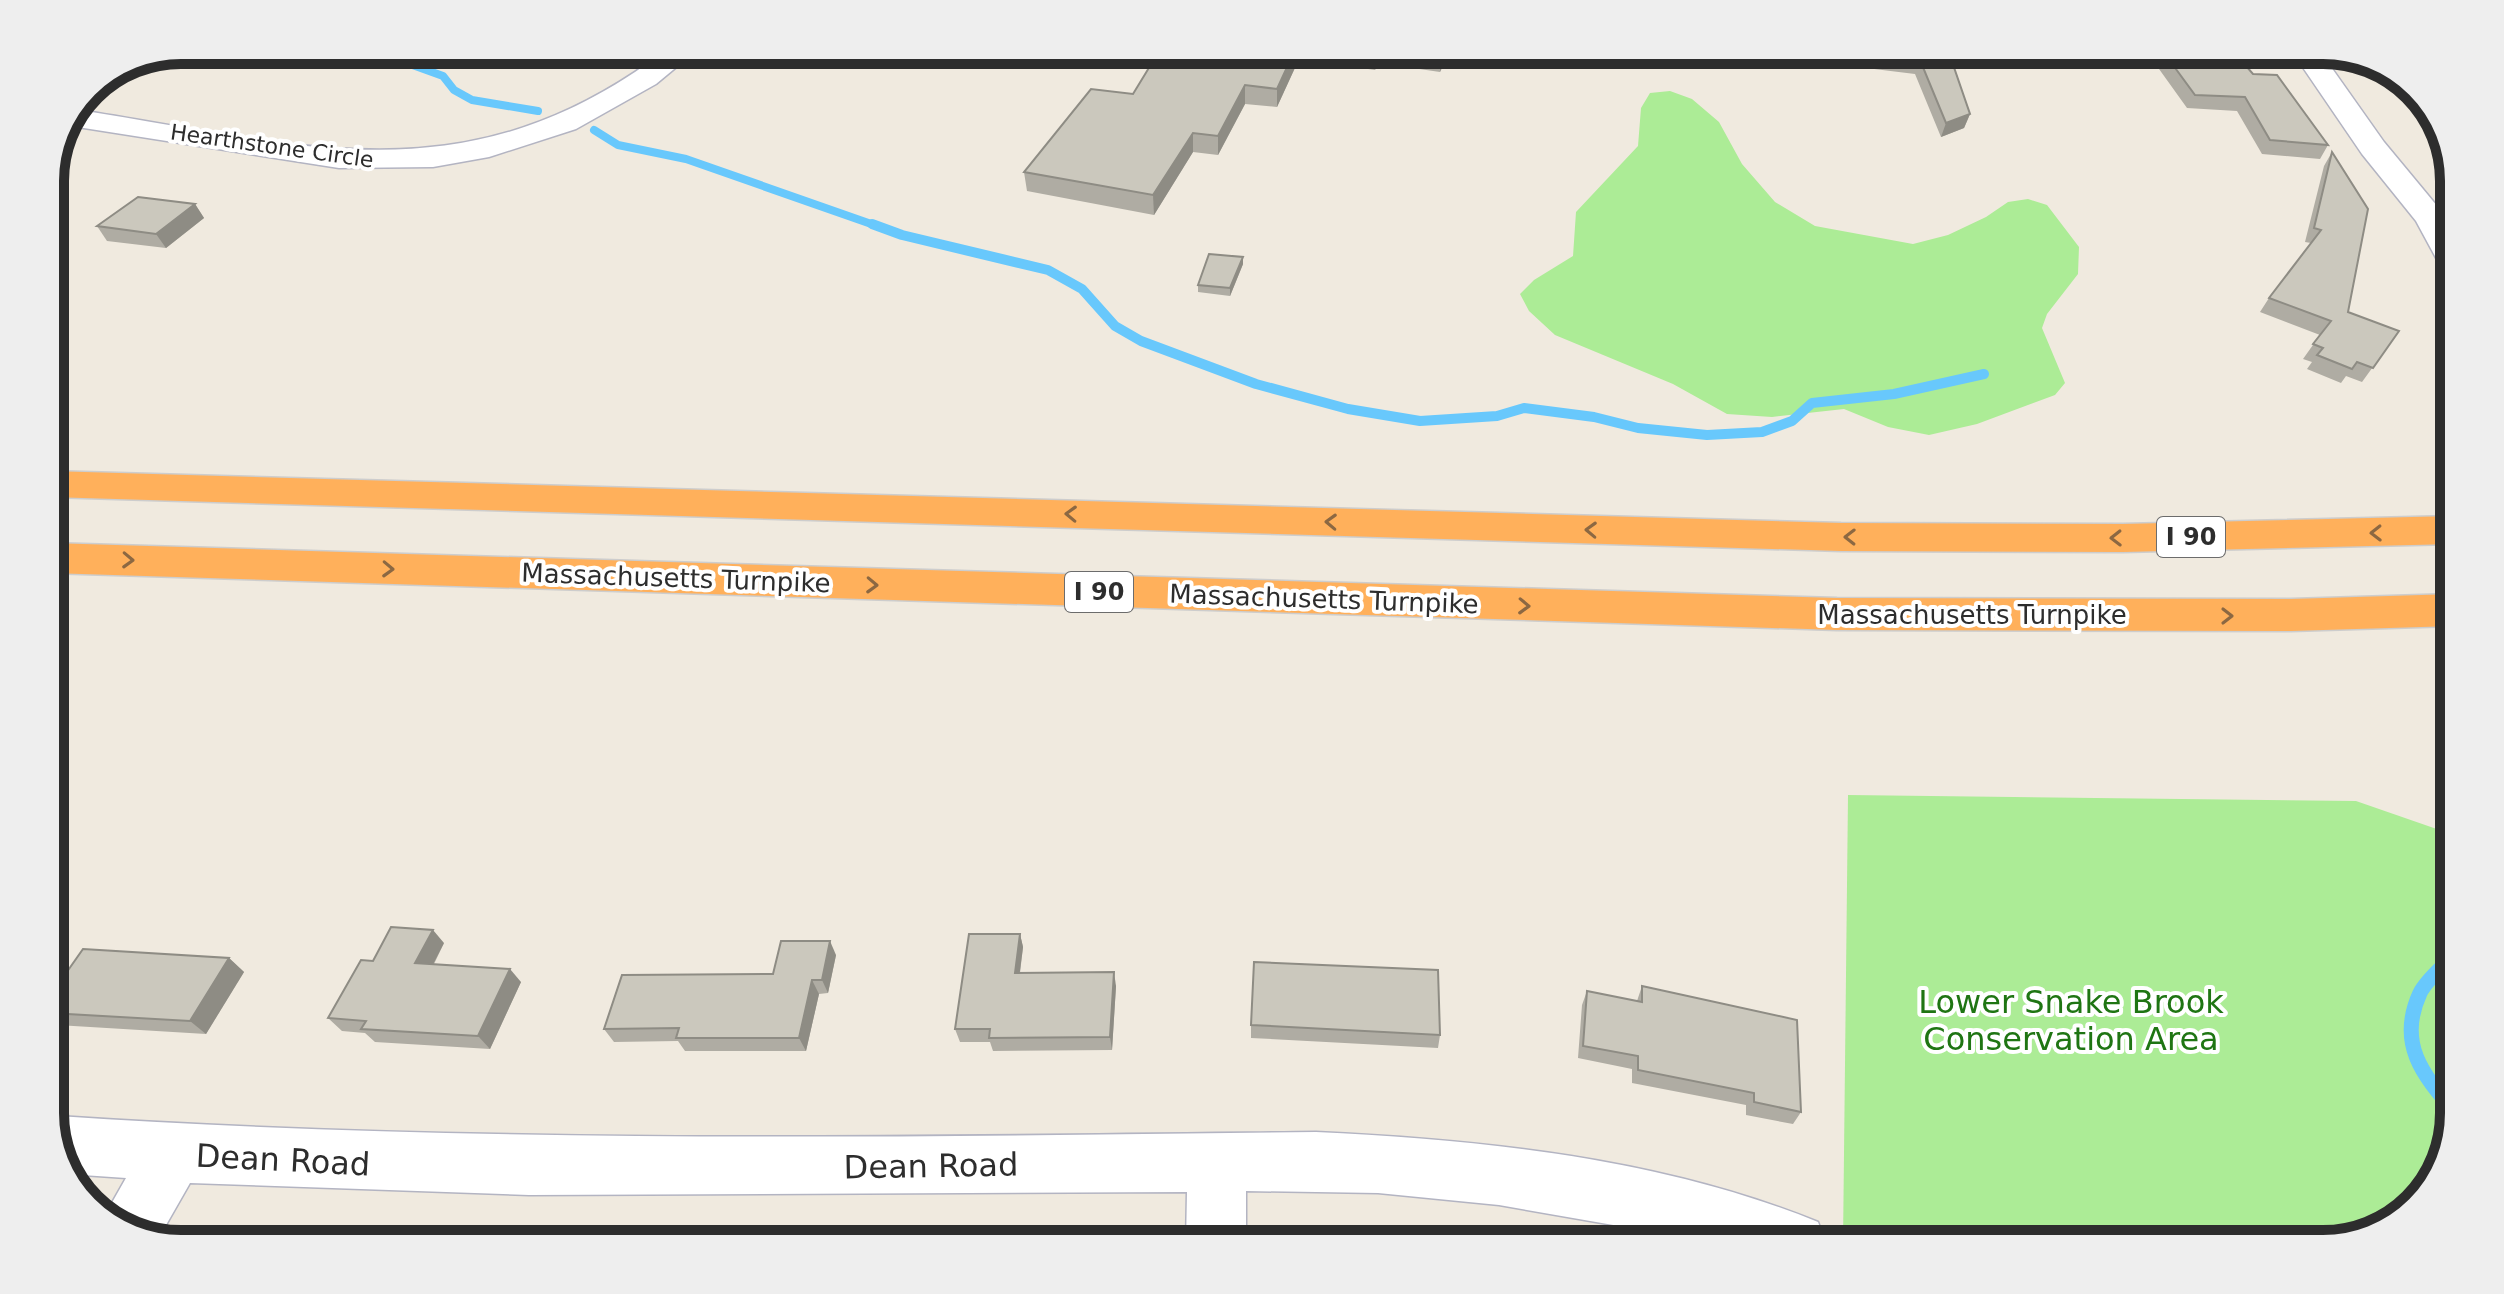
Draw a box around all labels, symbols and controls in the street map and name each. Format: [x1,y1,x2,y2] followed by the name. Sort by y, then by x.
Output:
[169,119,375,173] street label: Hearthstone Circle
[1064,506,1077,523] one-way arrow
[1324,513,1337,531] one-way arrow
[2157,517,2225,557] road number: I 90
[1584,521,1597,538] one-way arrow
[2369,524,2382,542] one-way arrow
[1843,528,1856,546] one-way arrow
[2109,529,2122,547] one-way arrow
[122,552,135,569] one-way arrow
[521,558,831,598] street label: Massachusetts Turnpike
[382,560,395,577] one-way arrow
[1065,572,1133,612] road number: I 90
[866,576,879,593] one-way arrow
[1169,579,1479,619] street label: Massachusetts Turnpike
[1518,597,1531,614] one-way arrow
[1817,600,2127,630] street label: Massachusetts Turnpike
[2221,607,2234,625] one-way arrow
[1918,983,2224,1058] park label: Lower Snake Brook Conservation Area
[195,1136,371,1184] street label: Dean Road
[843,1145,1019,1187] street label: Dean Road

